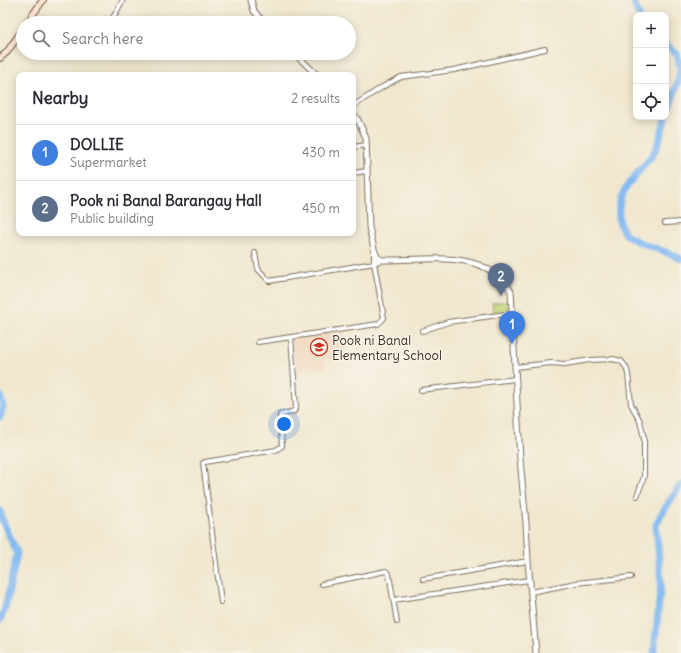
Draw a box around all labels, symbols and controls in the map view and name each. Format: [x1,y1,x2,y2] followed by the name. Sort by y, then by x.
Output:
[633,12,669,120] map controls
[633,12,669,48] button: +
[16,16,356,60] search box
[30,27,52,49] icon: search
[62,29,143,48] text: Search here
[633,48,669,84] button: −
[633,84,669,120] button: locate
[32,87,88,109] text: Nearby
[291,90,340,107] text: 2 results
[70,135,124,154] text: DOLLIE
[42,144,48,161] text: 1
[302,144,340,161] text: 430 m
[70,154,147,171] text: Supermarket
[70,191,262,210] text: Pook ni Banal Barangay Hall
[41,200,49,217] text: 2
[302,200,340,217] text: 450 m
[70,210,154,227] text: Public building
[488,263,514,296] pin: 2
[499,311,525,344] pin: 1
[332,332,442,364] place label: Pook ni Banal Elementary School
[309,337,329,357] school or university icon: Pook ni Banal Elementary School
[274,414,294,434] your location

